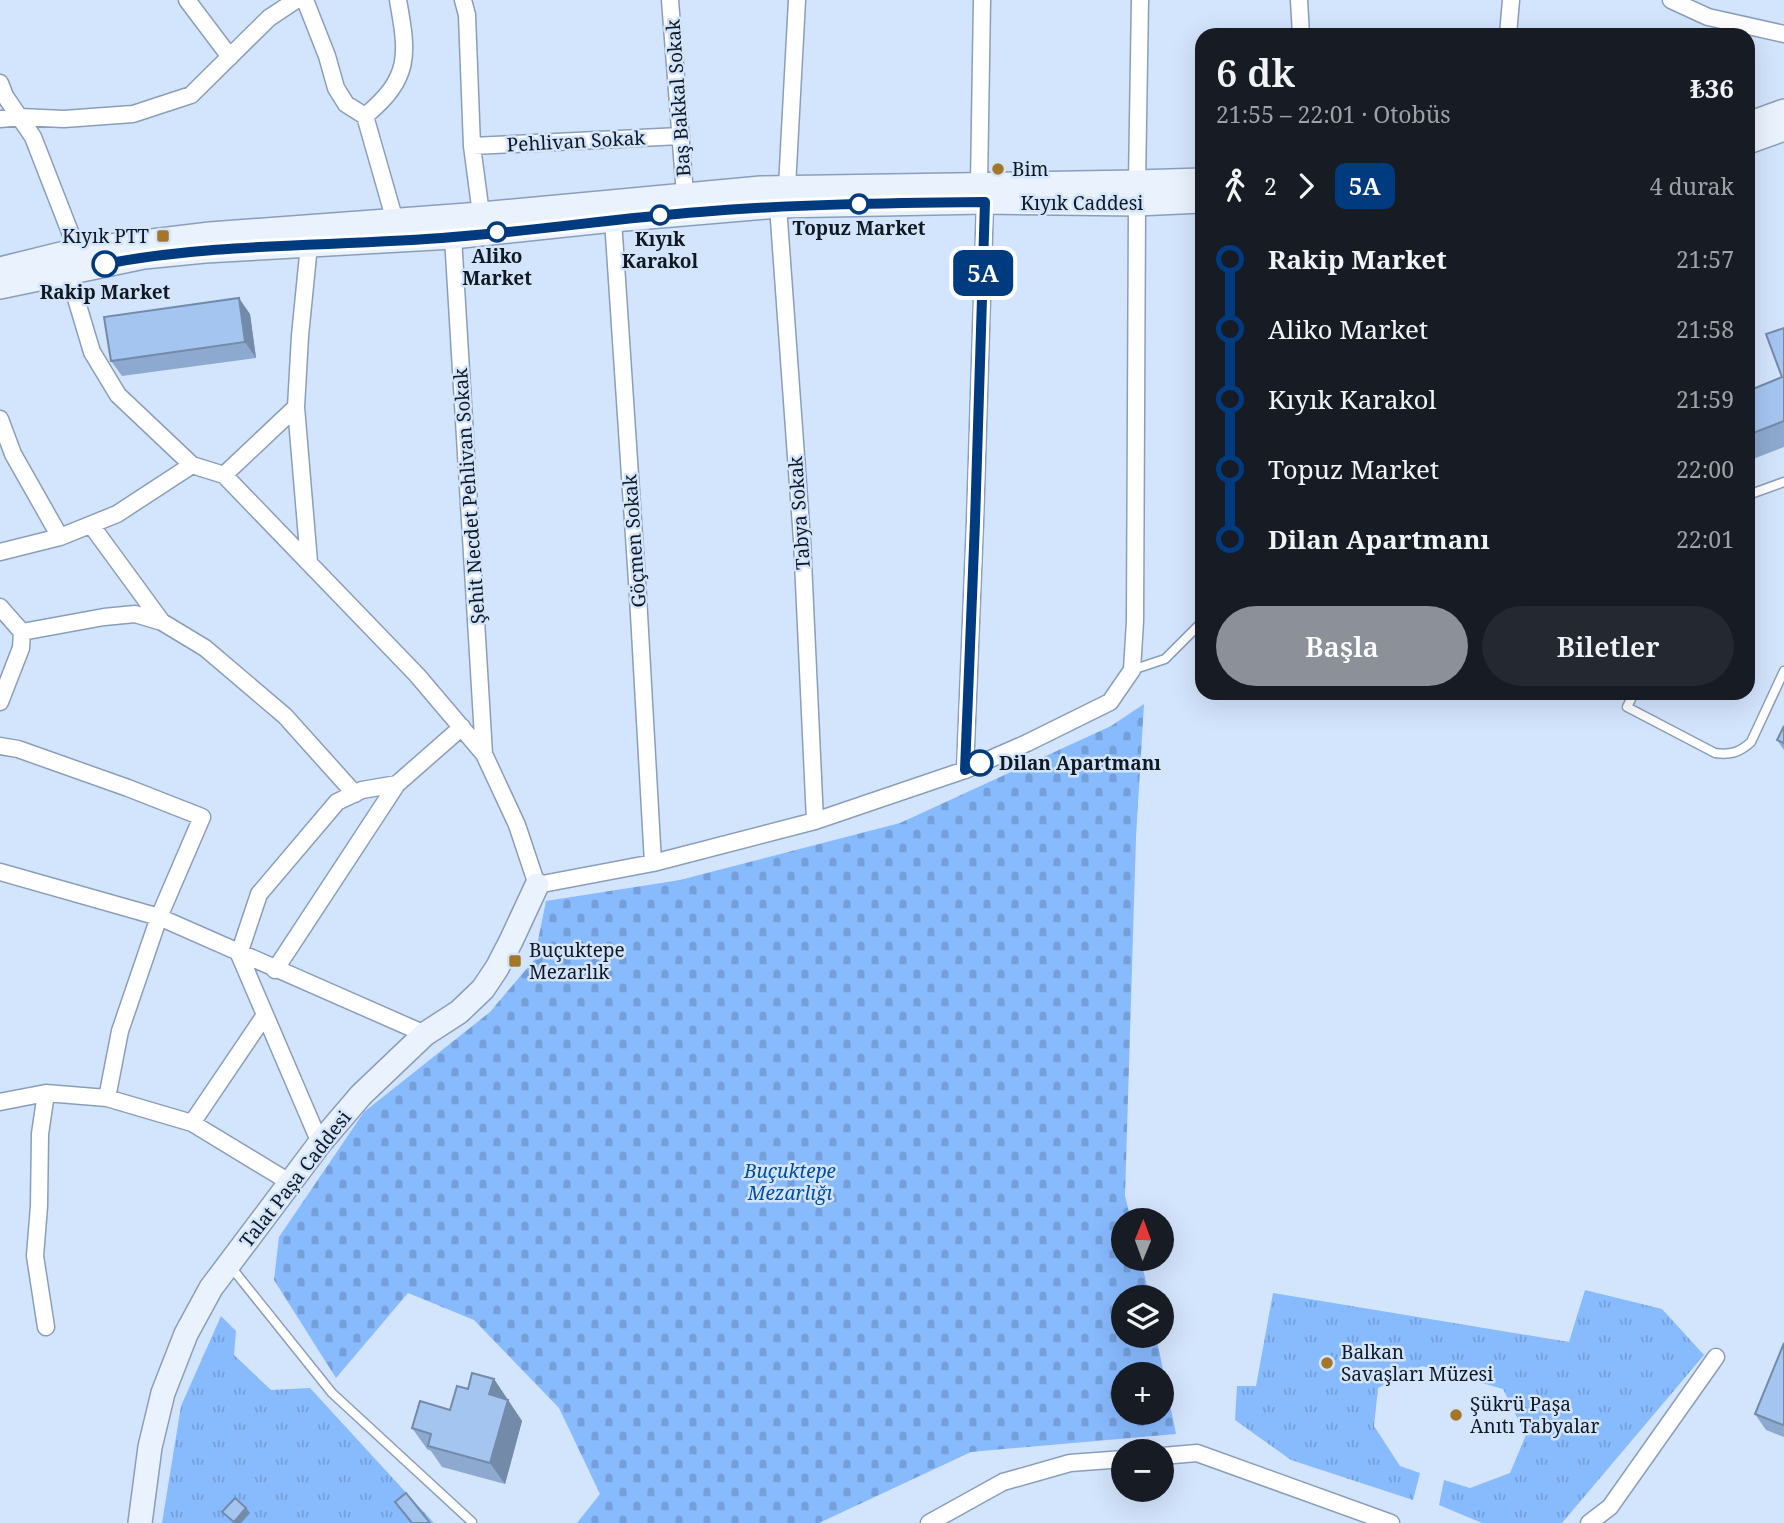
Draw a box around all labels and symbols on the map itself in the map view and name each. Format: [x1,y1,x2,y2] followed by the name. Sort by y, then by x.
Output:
[659,18,696,178] street label: Baş Bakkal Sokak
[506,124,647,158] street label: Pehlivan Sokak
[1012,156,1049,182] place label: Bim
[990,161,1006,177] marker: Bim
[1021,190,1143,216] street label: Kıyık Caddesi
[849,194,869,214] marker: Topuz Market
[650,205,670,225] marker: Kıyık Karakol
[793,215,926,241] place label: Topuz Market
[487,222,507,242] marker: Aliko Market
[62,223,149,249] place label: Kıyık PTT
[622,226,698,274] place label: Kıyık Karakol
[155,228,171,244] marker: Kıyık PTT
[462,243,532,291] place label: Aliko Market
[951,250,1014,296] line badge: 5A
[92,251,118,277] marker: Rakip Market
[40,279,171,305] place label: Rakip Market
[447,366,491,625] street label: Şehit Necdet Pehlivan Sokak
[782,455,816,571] street label: Tabya Sokak
[616,473,652,608] street label: Göçmen Sokak
[967,750,993,776] marker: Dilan Apartmanı
[999,750,1161,776] place label: Dilan Apartmanı
[529,937,625,985] place label: Buçuktepe Mezarlık
[507,953,523,969] marker: Buçuktepe Mezarlık
[233,1105,357,1253] street label: Talat Paşa Caddesi
[743,1158,836,1206] park label: Buçuktepe Mezarlığı
[1111,1208,1174,1270] north arrow
[1341,1339,1493,1387] place label: Balkan Savaşları Müzesi
[1319,1355,1335,1371] marker: Balkan Savaşları Müzesi
[1470,1391,1600,1439] place label: Şükrü Paşa Anıtı Tabyalar
[1448,1407,1464,1423] marker: Şükrü Paşa Anıtı Tabyalar

